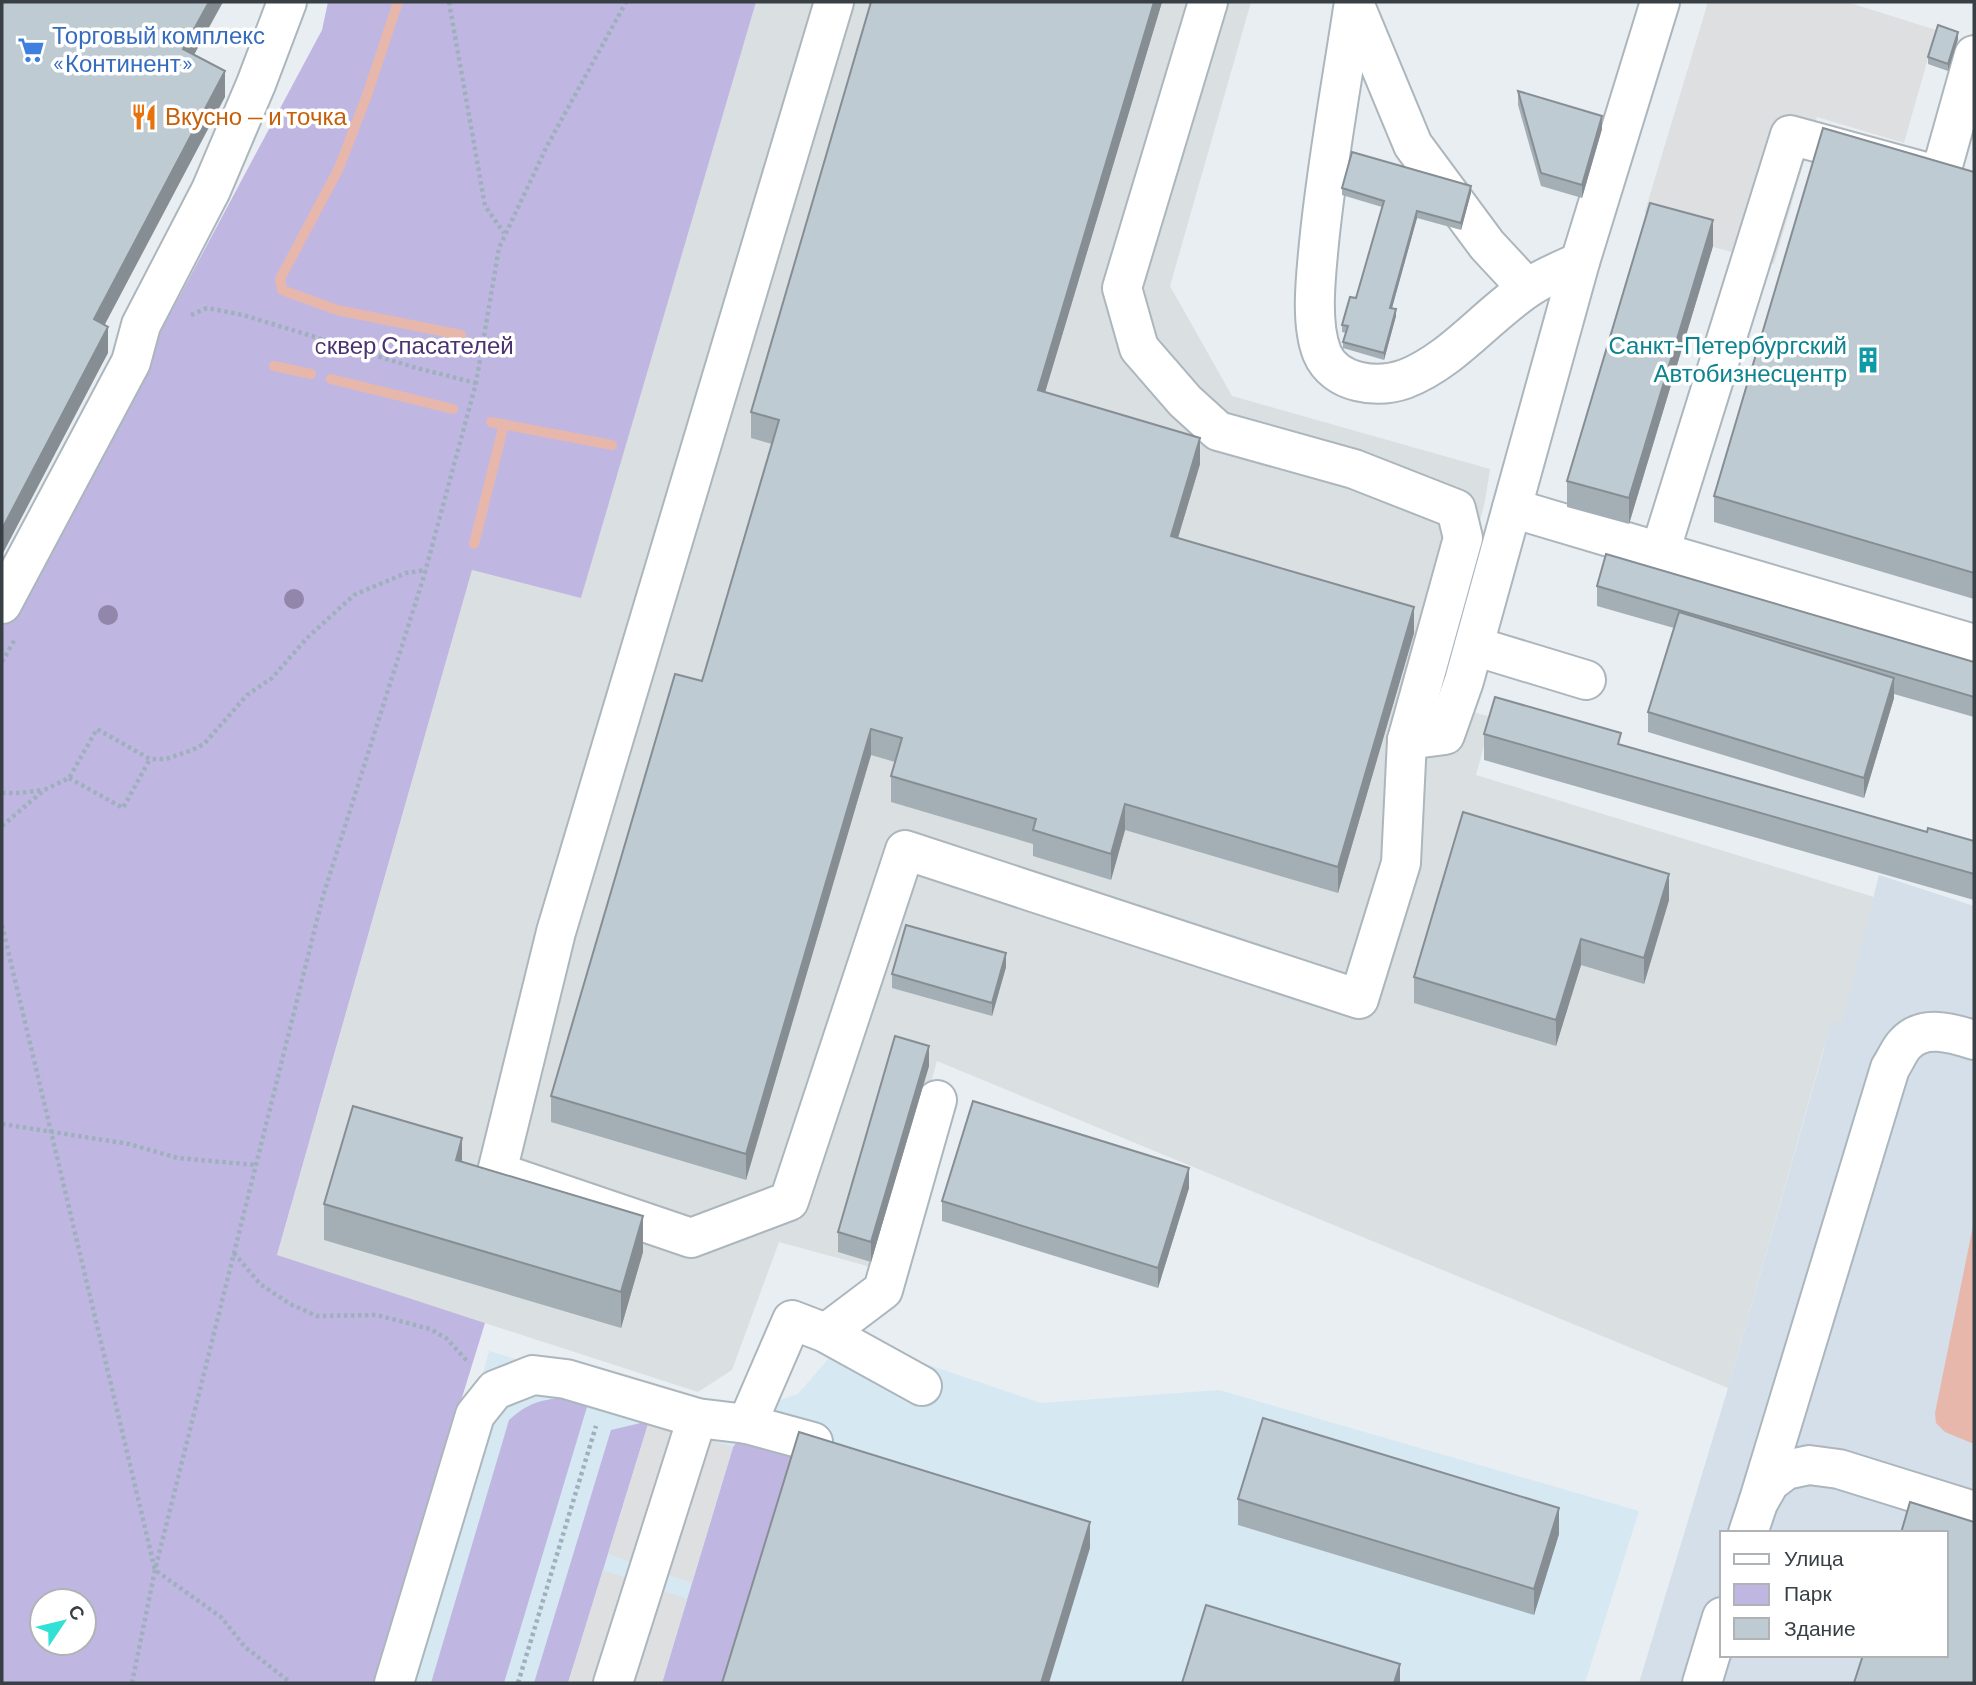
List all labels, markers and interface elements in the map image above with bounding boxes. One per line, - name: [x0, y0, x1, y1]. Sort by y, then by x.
- place label: Торговый комплекс «Континент»: [52, 20, 265, 77]
- supermarket icon: Торговый комплекс «Континент»: [16, 35, 46, 65]
- place label: Вкусно — и точка: [165, 101, 347, 130]
- restaurant icon: Вкусно — и точка: [129, 102, 159, 132]
- park label: cквер Спасателей: [314, 330, 514, 359]
- place label: Санкт-Петербургский Автобизнесцентр: [1609, 330, 1847, 387]
- building icon: Санкт-Петербургский Автобизнесцентр: [1853, 345, 1883, 375]
- legend: [1720, 1531, 1948, 1657]
- text: Улица: [1784, 1545, 1844, 1570]
- text: Парк: [1784, 1580, 1832, 1605]
- north arrow: [28, 1587, 98, 1657]
- text: С: [64, 1600, 91, 1624]
- text: Здание: [1784, 1615, 1856, 1640]

